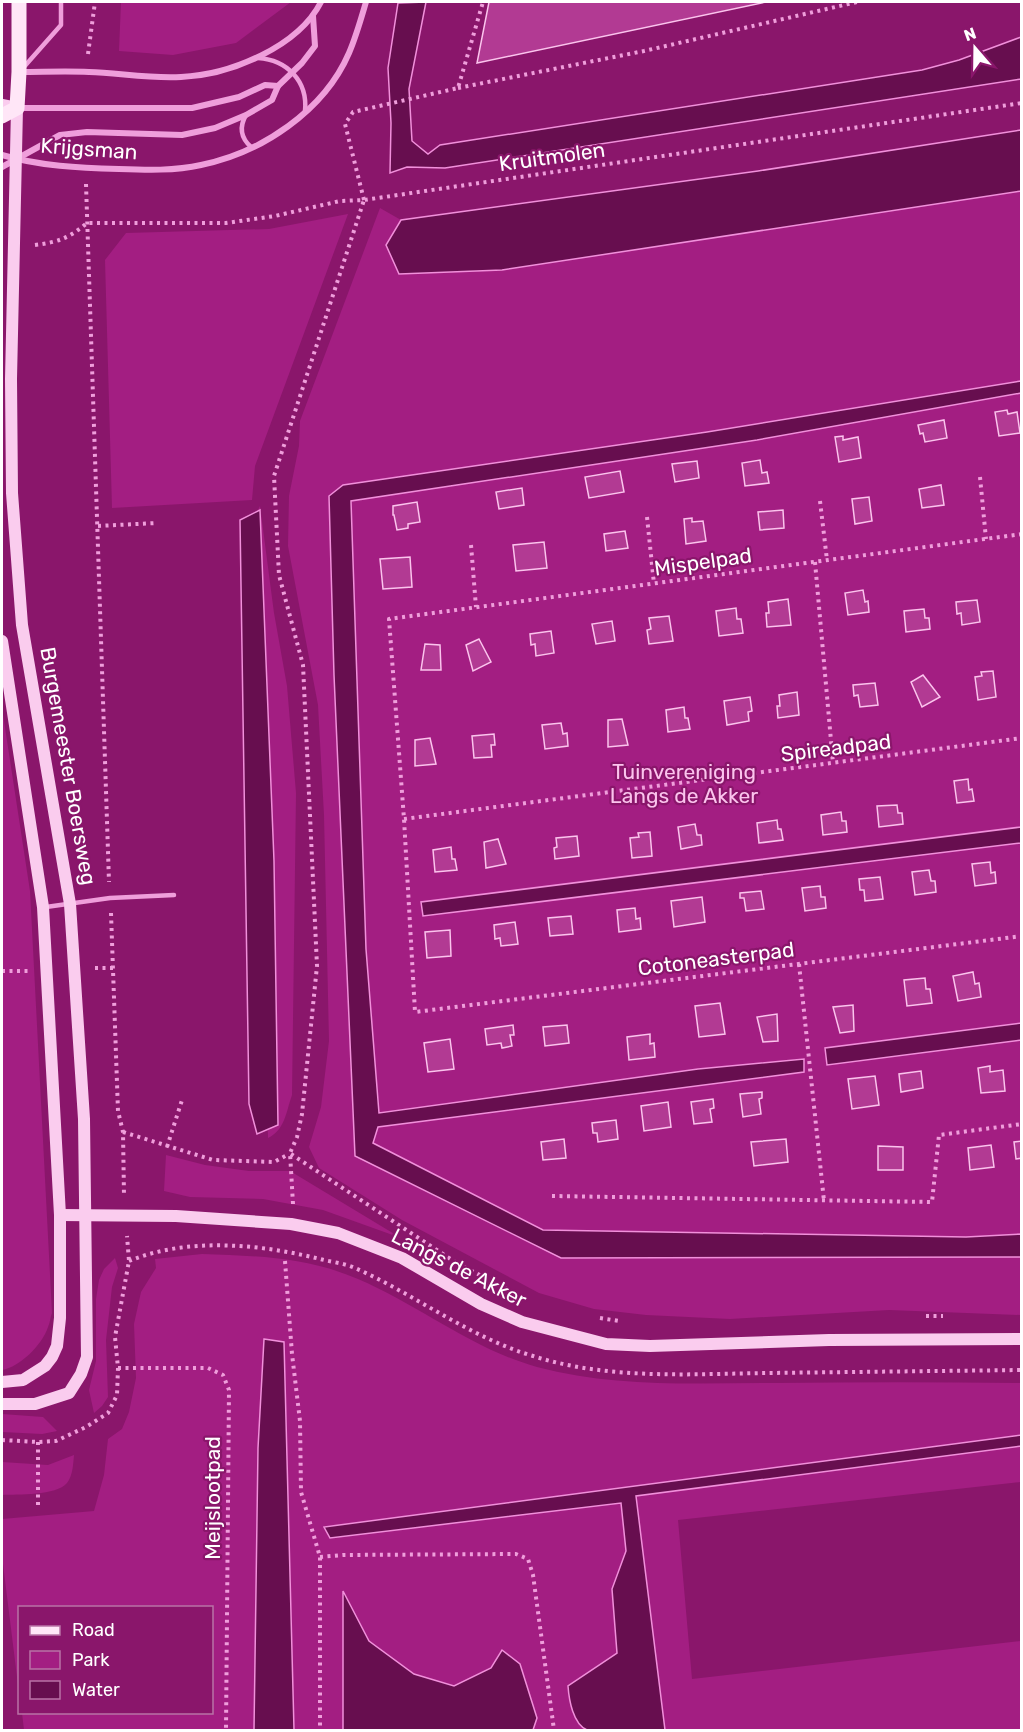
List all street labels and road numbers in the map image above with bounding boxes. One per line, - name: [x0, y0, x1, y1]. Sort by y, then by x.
- street label: Krijgsman: [40, 133, 138, 164]
- street label: Kruitmolen: [497, 137, 607, 176]
- street label: Mispelpad: [652, 542, 753, 581]
- street label: Burgemeester Boersweg: [35, 645, 102, 887]
- street label: Spireadpad: [779, 728, 892, 767]
- street label: Cotoneasterpad: [636, 936, 796, 981]
- street label: Langs de Akker: [387, 1223, 531, 1312]
- street label: Meijslootpad: [200, 1436, 225, 1560]

